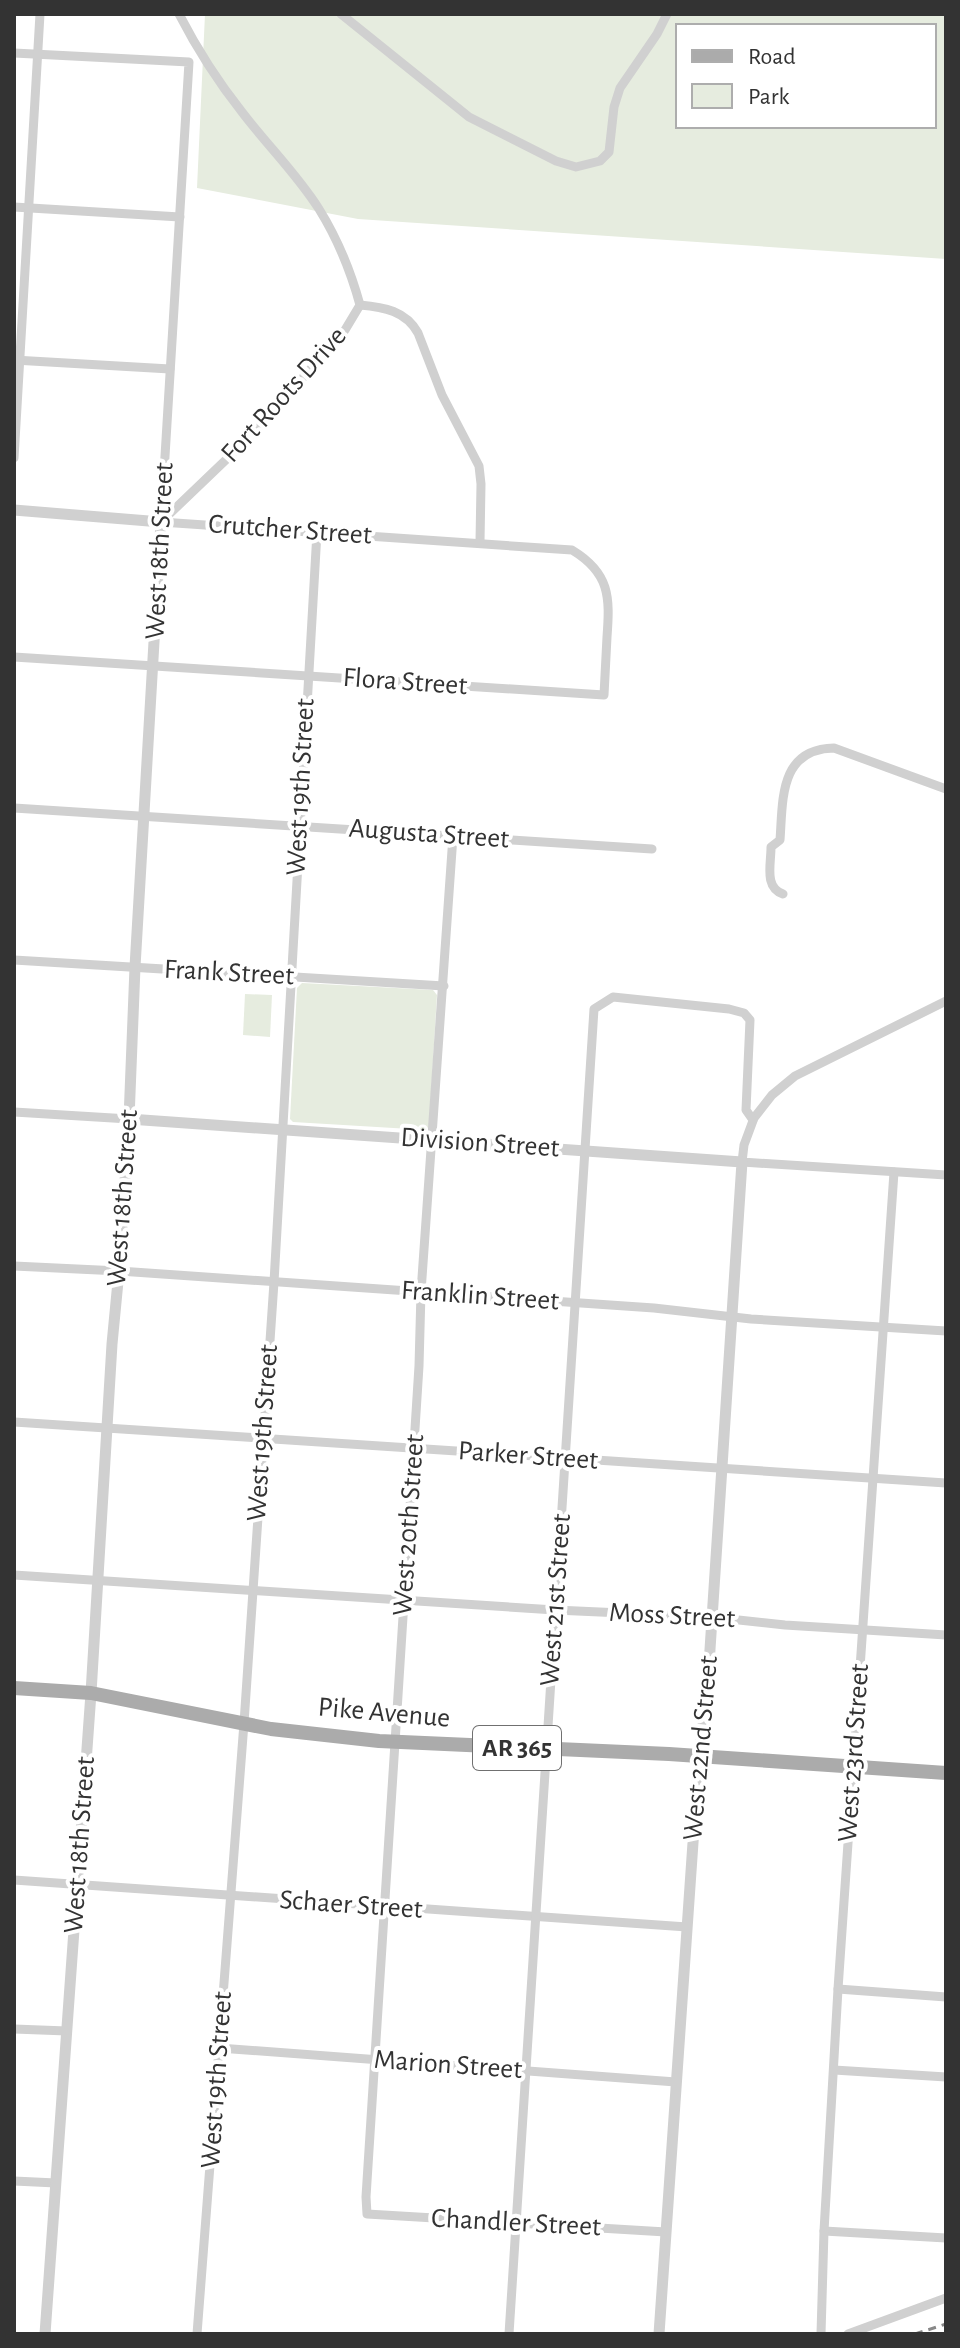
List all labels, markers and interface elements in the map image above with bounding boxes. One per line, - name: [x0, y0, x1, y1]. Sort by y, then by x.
- legend: [676, 24, 936, 128]
- text: Road: [748, 45, 796, 69]
- text: Park: [748, 85, 789, 109]
- street label: Fort Roots Drive: [216, 322, 352, 468]
- street label: West 18th Street: [141, 462, 179, 640]
- street label: Crutcher Street: [207, 510, 373, 550]
- street label: Flora Street: [342, 664, 468, 700]
- street label: West 19th Street: [282, 698, 320, 876]
- street label: Augusta Street: [348, 814, 510, 854]
- street label: Frank Street: [163, 956, 295, 990]
- street label: West 18th Street: [103, 1108, 143, 1288]
- street label: Division Street: [400, 1123, 560, 1163]
- street label: Franklin Street: [400, 1277, 560, 1315]
- street label: West 19th Street: [243, 1343, 283, 1522]
- street label: West 20th Street: [389, 1433, 429, 1617]
- street label: Parker Street: [457, 1437, 599, 1475]
- street label: West 21st Street: [536, 1513, 576, 1687]
- street label: Moss Street: [608, 1599, 736, 1633]
- street label: West 22nd Street: [679, 1654, 723, 1842]
- street label: West 23rd Street: [834, 1663, 874, 1843]
- street label: Pike Avenue: [317, 1693, 451, 1733]
- road number: AR 365: [473, 1726, 561, 1770]
- street label: West 18th Street: [60, 1755, 100, 1935]
- street label: Schaer Street: [279, 1886, 424, 1924]
- street label: West 19th Street: [197, 1990, 237, 2169]
- street label: Marion Street: [373, 2046, 523, 2084]
- street label: Chandler Street: [430, 2205, 602, 2241]

